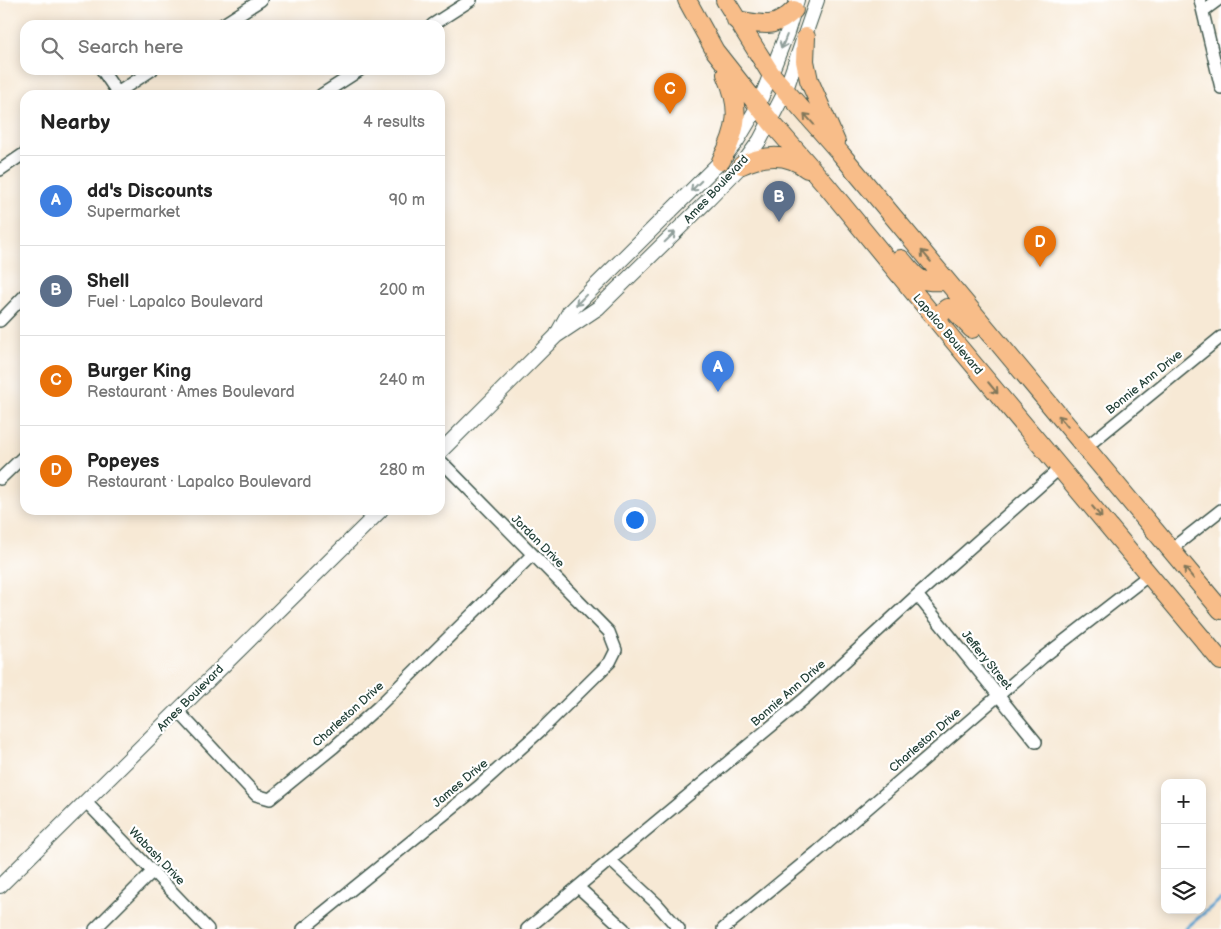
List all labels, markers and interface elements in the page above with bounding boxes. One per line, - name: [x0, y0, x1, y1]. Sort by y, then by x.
- search box: [20, 20, 445, 75]
- icon: search: [38, 34, 66, 62]
- one-way arrow: [778, 34, 788, 49]
- text: Search here: [78, 36, 183, 59]
- pin: C: [654, 73, 686, 114]
- text: Nearby: [40, 110, 110, 135]
- one-way arrow: [804, 112, 815, 125]
- text: 4 results: [363, 113, 425, 132]
- street label: Ames Boulevard: [681, 152, 752, 227]
- one-way arrow: [690, 179, 702, 192]
- text: dd's Discounts: [87, 180, 213, 203]
- pin: B: [763, 181, 795, 222]
- text: A: [51, 191, 61, 210]
- text: 90 m: [389, 191, 425, 210]
- text: Supermarket: [87, 203, 180, 222]
- pin: D: [1024, 226, 1056, 267]
- one-way arrow: [664, 231, 676, 243]
- one-way arrow: [921, 250, 932, 263]
- text: Shell: [87, 270, 129, 293]
- text: B: [50, 281, 62, 300]
- text: 200 m: [379, 281, 425, 300]
- street label: Lapalco Boulevard: [909, 291, 986, 378]
- text: Fuel · Lapalco Boulevard: [87, 293, 263, 312]
- one-way arrow: [574, 294, 587, 306]
- street label: Bonnie Ann Drive: [1103, 347, 1186, 418]
- pin: A: [702, 351, 734, 392]
- text: Burger King: [87, 360, 191, 383]
- text: C: [50, 371, 62, 390]
- text: 240 m: [379, 371, 425, 390]
- one-way arrow: [987, 381, 998, 394]
- text: Restaurant · Ames Boulevard: [87, 383, 295, 402]
- one-way arrow: [1057, 415, 1069, 428]
- text: Popeyes: [87, 450, 159, 473]
- text: D: [50, 461, 62, 480]
- text: 280 m: [379, 461, 425, 480]
- text: Restaurant · Lapalco Boulevard: [87, 473, 311, 492]
- one-way arrow: [1091, 506, 1103, 519]
- your location: [622, 507, 648, 533]
- street label: Jordan Drive: [508, 512, 567, 571]
- one-way arrow: [1184, 567, 1195, 580]
- street label: Jeffery Street: [958, 628, 1015, 693]
- street label: Bonnie Ann Drive: [748, 657, 829, 730]
- street label: Ames Boulevard: [154, 662, 227, 735]
- street label: Charleston Drive: [310, 679, 387, 750]
- street label: Charleston Drive: [886, 705, 964, 776]
- street label: James Drive: [430, 756, 491, 811]
- map controls: [1161, 779, 1206, 914]
- button: +: [1161, 779, 1206, 824]
- street label: Wabash Drive: [125, 824, 188, 888]
- button: −: [1161, 824, 1206, 869]
- button: layers: [1161, 869, 1206, 914]

